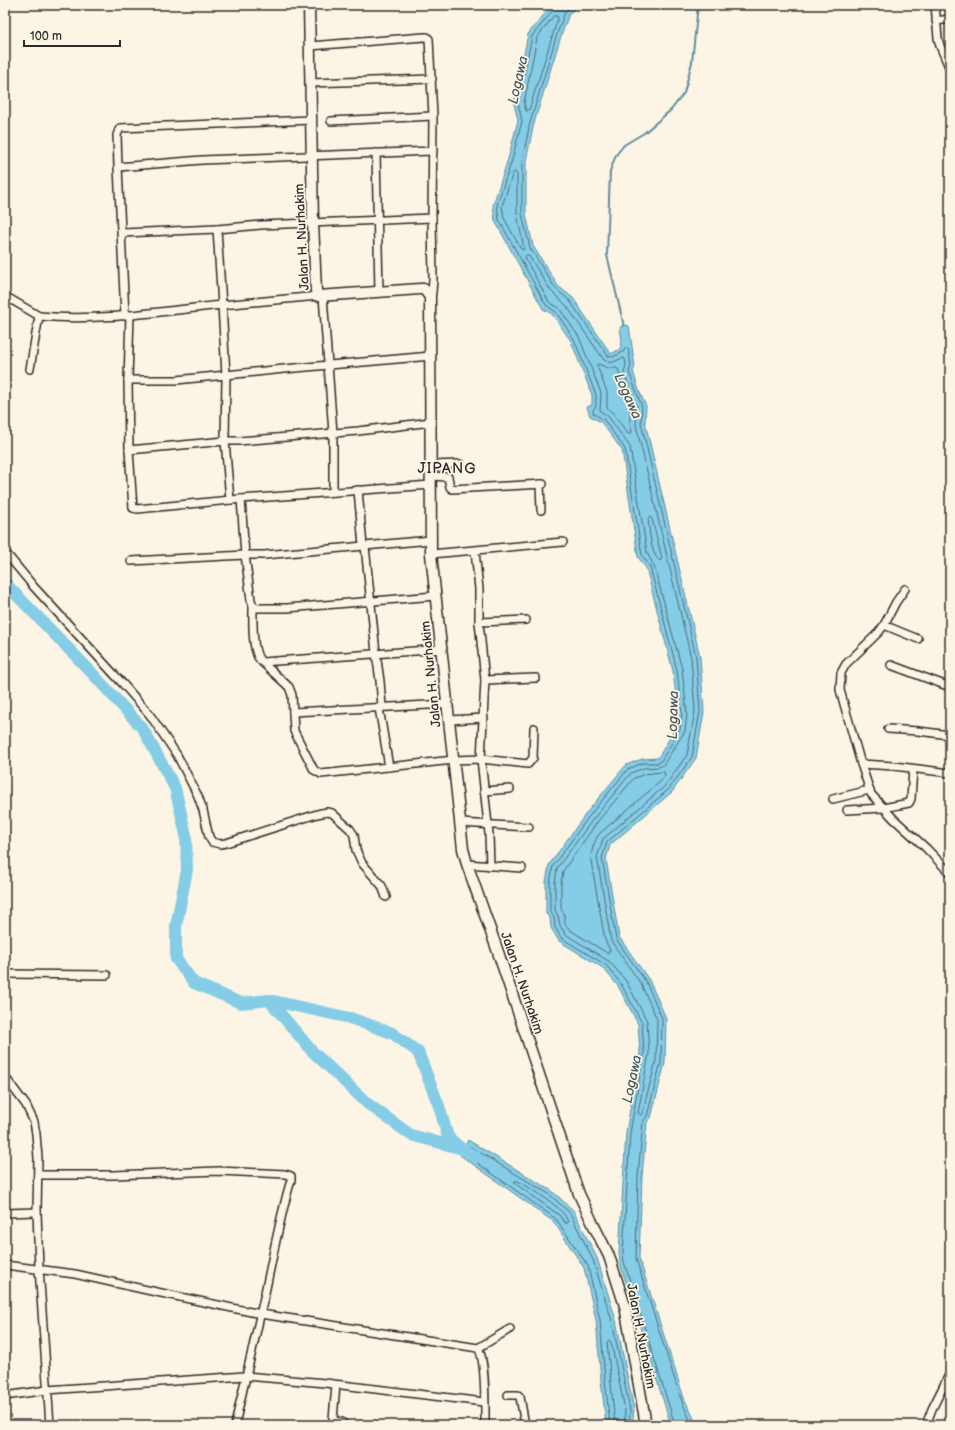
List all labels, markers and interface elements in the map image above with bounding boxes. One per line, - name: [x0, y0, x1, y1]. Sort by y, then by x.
- scale bar: [24, 22, 120, 48]
- text: 100 m: [30, 29, 62, 44]
- water label: Logawa: [504, 54, 532, 106]
- street label: Jalan H. Nurhakim: [291, 183, 313, 291]
- water label: Logawa: [610, 370, 646, 422]
- district label: JIPANG: [418, 459, 476, 478]
- street label: Jalan H. Nurhakim: [417, 620, 445, 728]
- water label: Logawa: [664, 690, 682, 740]
- street label: Jalan H. Nurhakim: [497, 930, 547, 1036]
- water label: Logawa: [619, 1053, 645, 1105]
- street label: Jalan H. Nurhakim: [623, 1282, 659, 1390]

